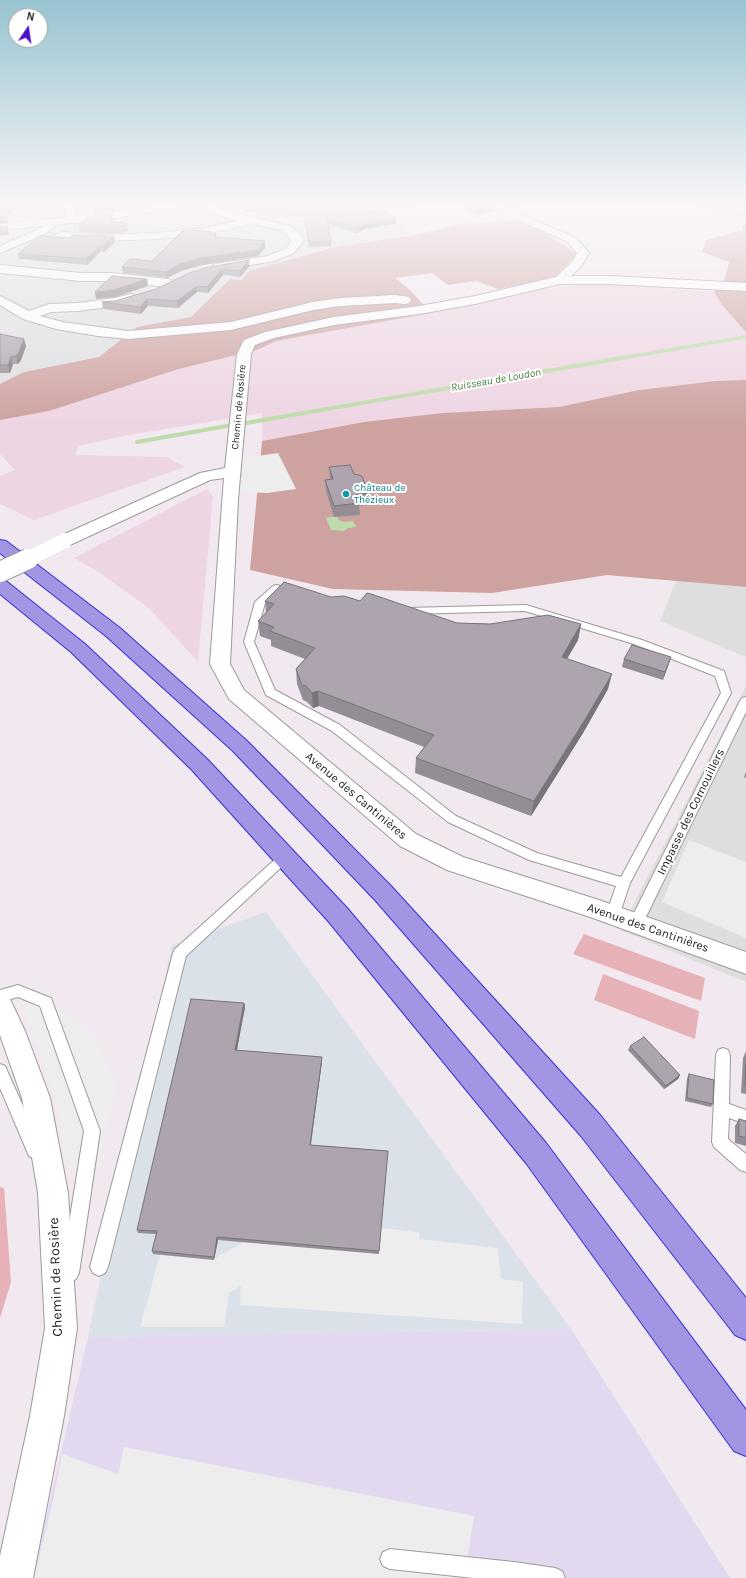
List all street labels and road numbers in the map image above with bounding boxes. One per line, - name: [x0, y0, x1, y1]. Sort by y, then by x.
- street label: Chemin de Rosière: [229, 364, 249, 450]
- street label: Impasse des Cornouillers: [654, 747, 728, 877]
- street label: Avenue des Cantinières: [302, 749, 410, 843]
- street label: Avenue des Cantinières: [585, 900, 711, 956]
- street label: Chemin de Rosière: [46, 1217, 66, 1337]

